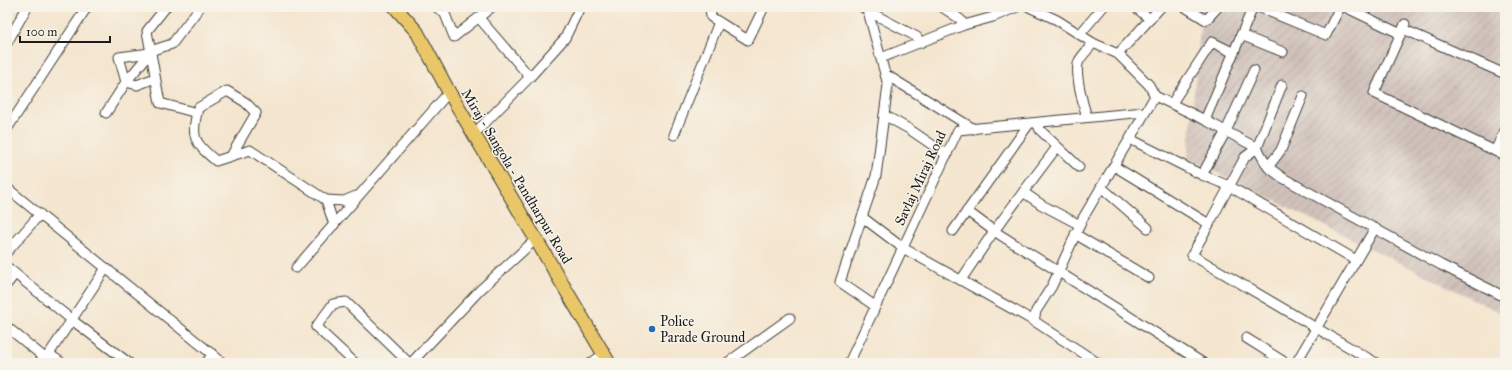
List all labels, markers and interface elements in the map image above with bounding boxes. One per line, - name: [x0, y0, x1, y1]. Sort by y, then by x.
- scale bar: [20, 18, 110, 44]
- text: 100 m: [26, 25, 57, 39]
- street label: Miraj - Sangola - Pandharpur Road: [458, 86, 576, 267]
- street label: Savlaj Miraj Road: [891, 128, 950, 228]
- place label: Police Parade Ground: [660, 313, 745, 346]
- marker: Police Parade Ground: [647, 324, 657, 334]

